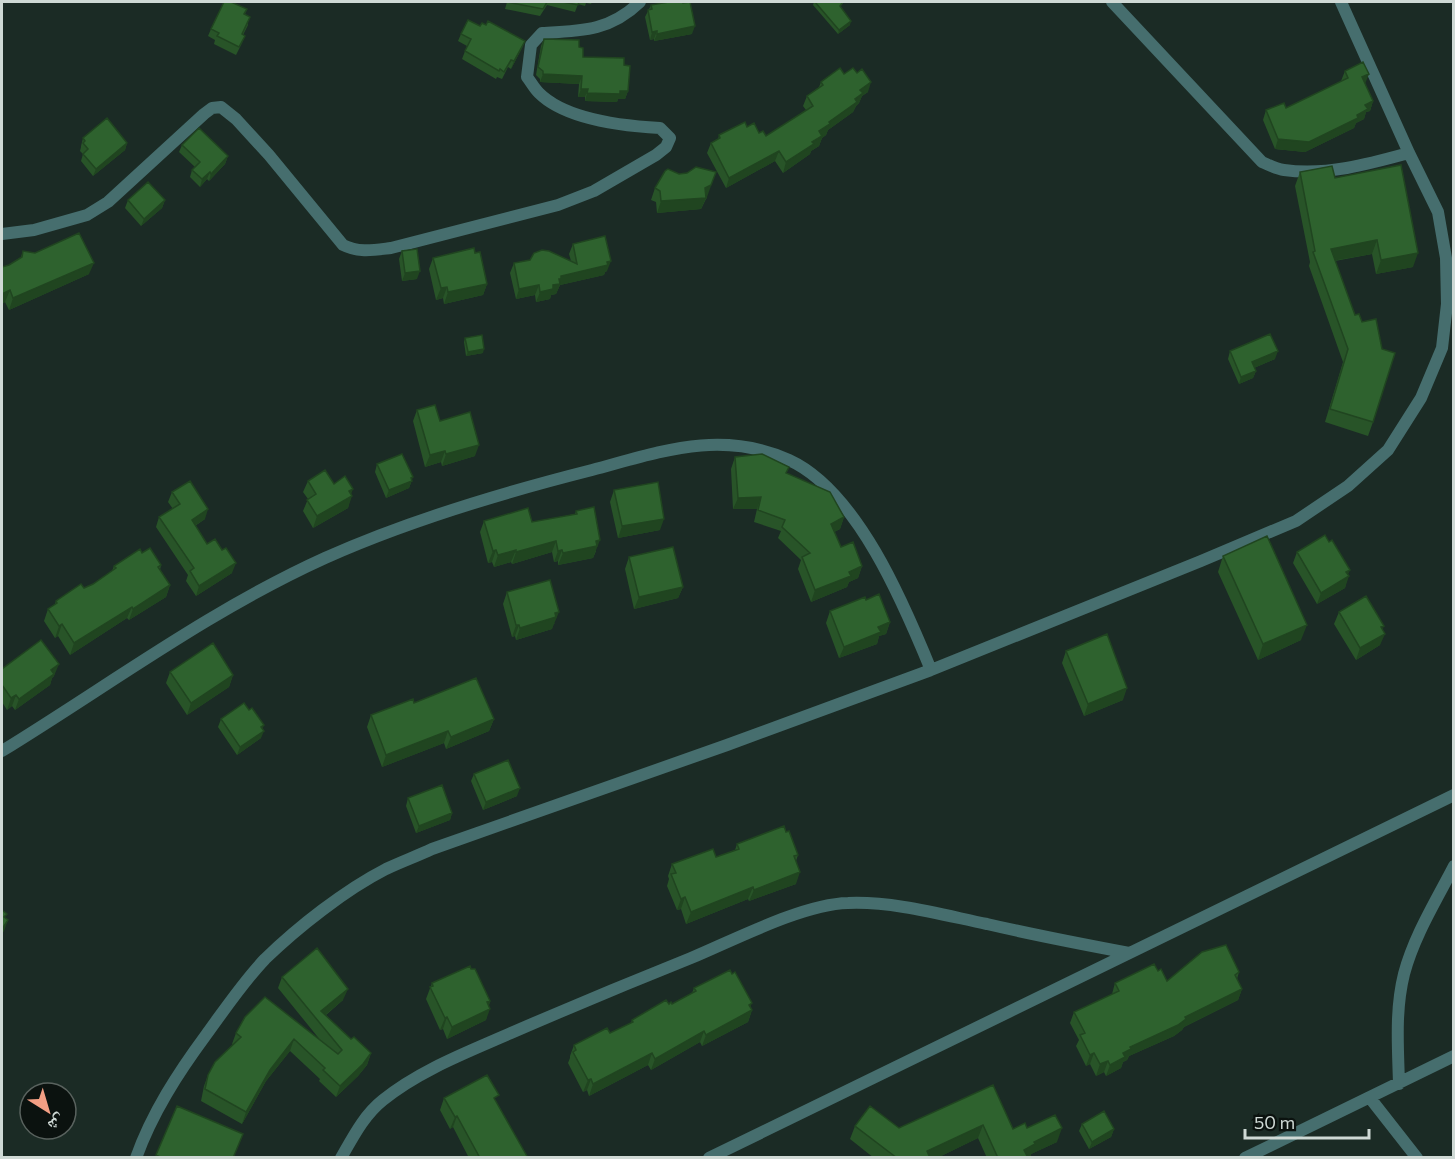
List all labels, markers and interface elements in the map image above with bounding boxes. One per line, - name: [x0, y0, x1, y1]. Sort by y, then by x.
- north arrow: [18, 1081, 78, 1141]
- scale bar: [1245, 1102, 1370, 1140]
- text: ش: [44, 1110, 70, 1136]
- text: 50 m: [1254, 1111, 1295, 1133]

